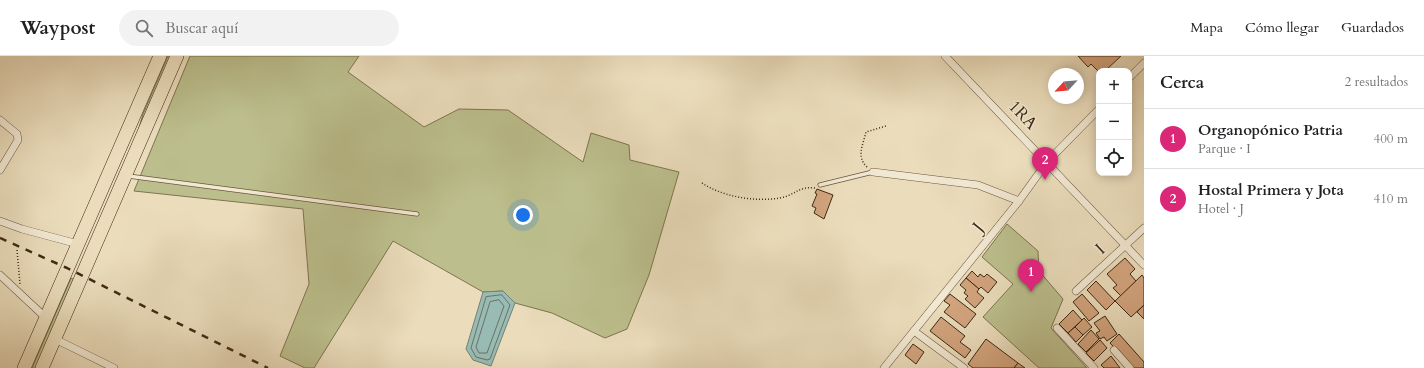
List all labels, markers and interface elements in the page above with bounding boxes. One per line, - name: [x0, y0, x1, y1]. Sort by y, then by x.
- search box: [119, 10, 399, 46]
- text: Waypost: [20, 15, 95, 41]
- icon: search: [133, 17, 155, 39]
- text: Buscar aquí: [165, 18, 239, 38]
- text: Mapa: [1190, 18, 1223, 37]
- text: Cómo llegar: [1245, 18, 1319, 37]
- text: Guardados: [1341, 18, 1404, 37]
- north arrow: [1048, 68, 1084, 104]
- map controls: [1096, 68, 1132, 176]
- button: +: [1096, 68, 1132, 104]
- text: Cerca: [1160, 71, 1204, 94]
- text: 2 resultados: [1344, 73, 1408, 91]
- street label: 1RA: [1003, 95, 1043, 135]
- button: −: [1096, 104, 1132, 140]
- text: Organopónico Patria: [1198, 120, 1343, 140]
- text: 1: [1170, 130, 1176, 148]
- text: 400 m: [1374, 130, 1408, 148]
- button: locate: [1096, 140, 1132, 176]
- text: Parque · I: [1198, 140, 1251, 158]
- pin: 2: [1032, 147, 1058, 180]
- text: Hostal Primera y Jota: [1198, 180, 1344, 200]
- text: 2: [1170, 190, 1176, 208]
- text: 410 m: [1374, 190, 1408, 208]
- text: Hotel · J: [1198, 200, 1244, 218]
- your location: [513, 205, 533, 225]
- street label: J: [965, 218, 989, 239]
- street label: I: [1090, 238, 1110, 259]
- pin: 1: [1018, 259, 1044, 292]

